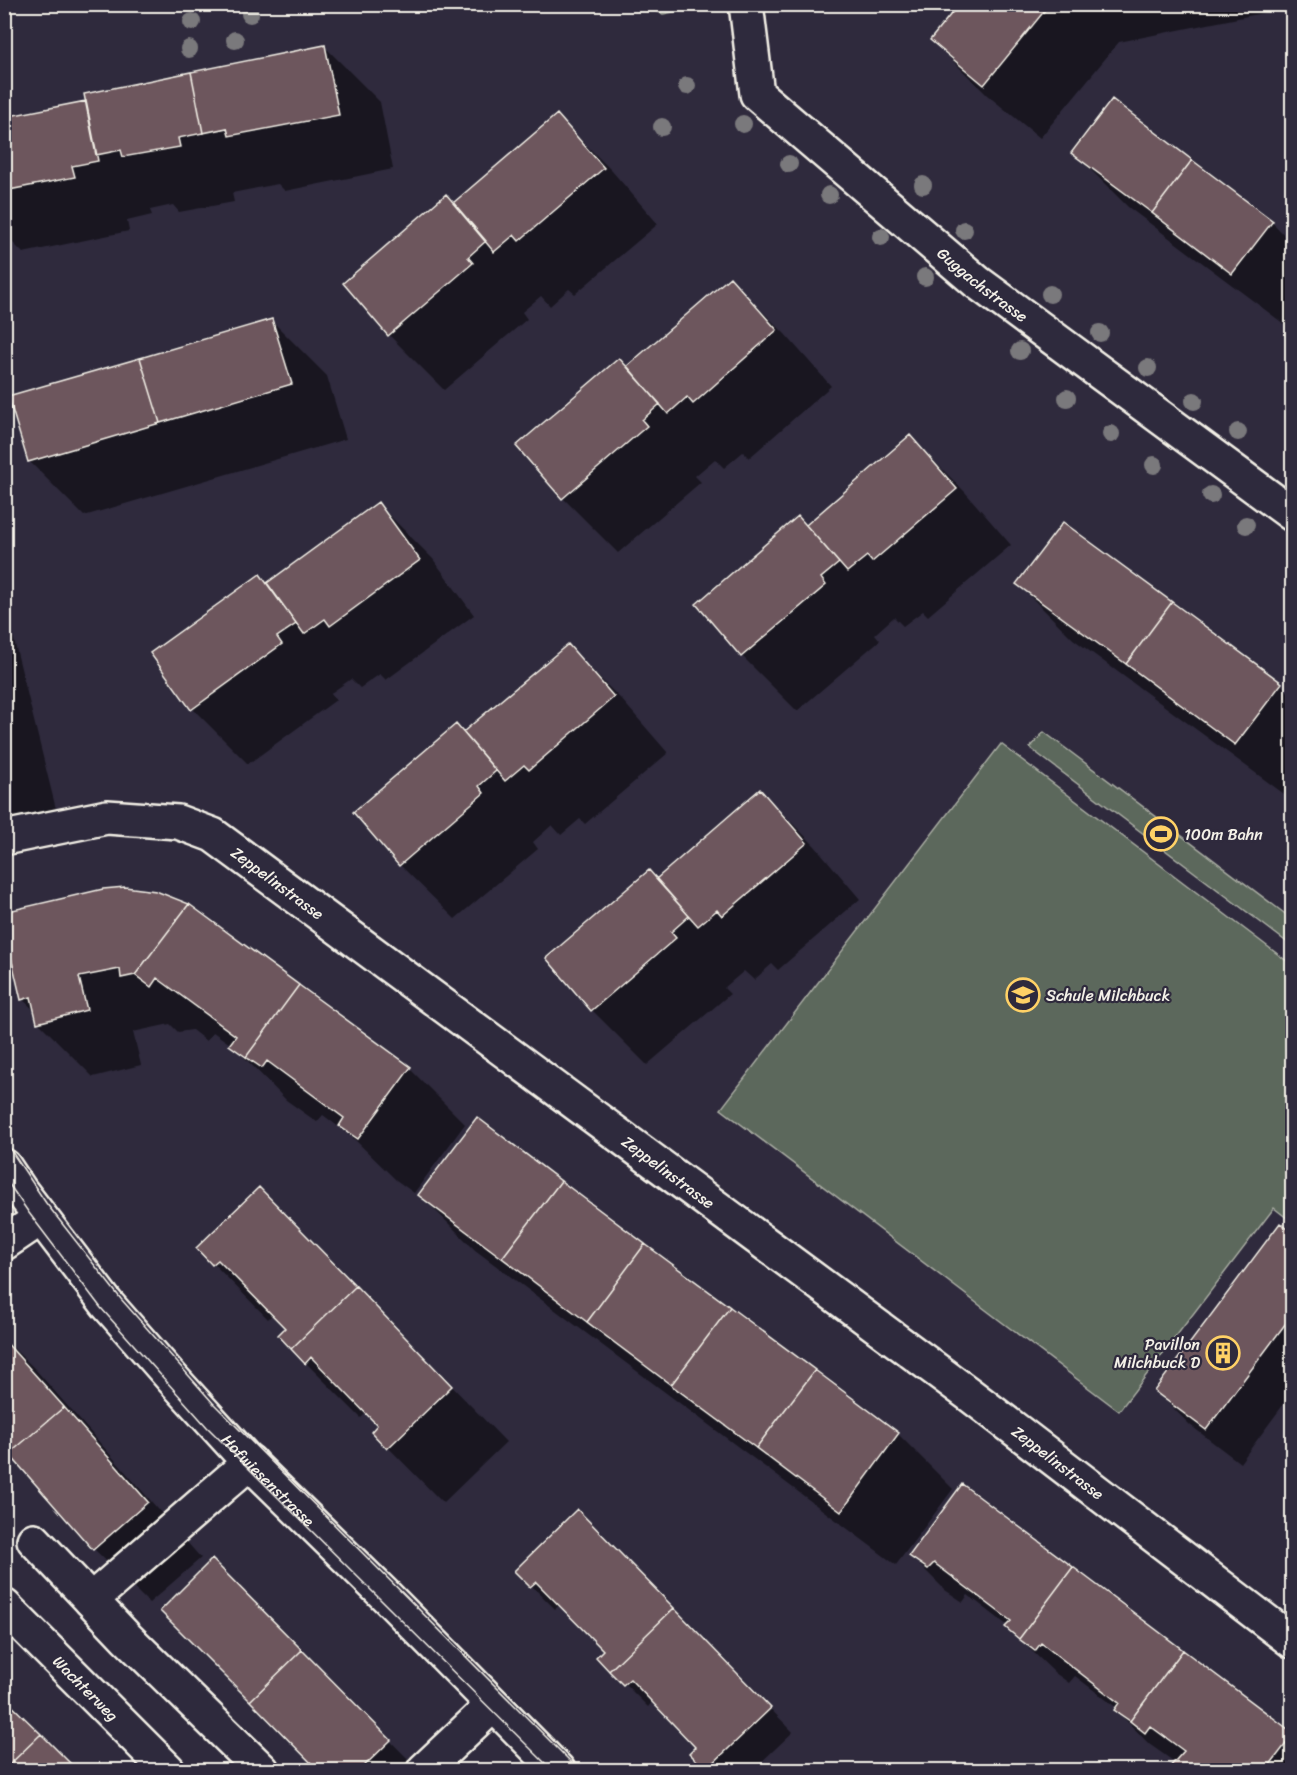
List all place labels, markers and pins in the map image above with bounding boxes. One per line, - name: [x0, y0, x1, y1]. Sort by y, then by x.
- sports icon: 100m Bahn: [1143, 816, 1179, 852]
- place label: 100m Bahn: [1184, 820, 1263, 849]
- school or university icon: Schule Milchbuck: [1005, 977, 1041, 1013]
- place label: Schule Milchbuck: [1046, 981, 1170, 1010]
- place label: Pavillon Milchbuck D: [1114, 1330, 1200, 1377]
- building icon: Pavillon Milchbuck D: [1205, 1335, 1241, 1371]

